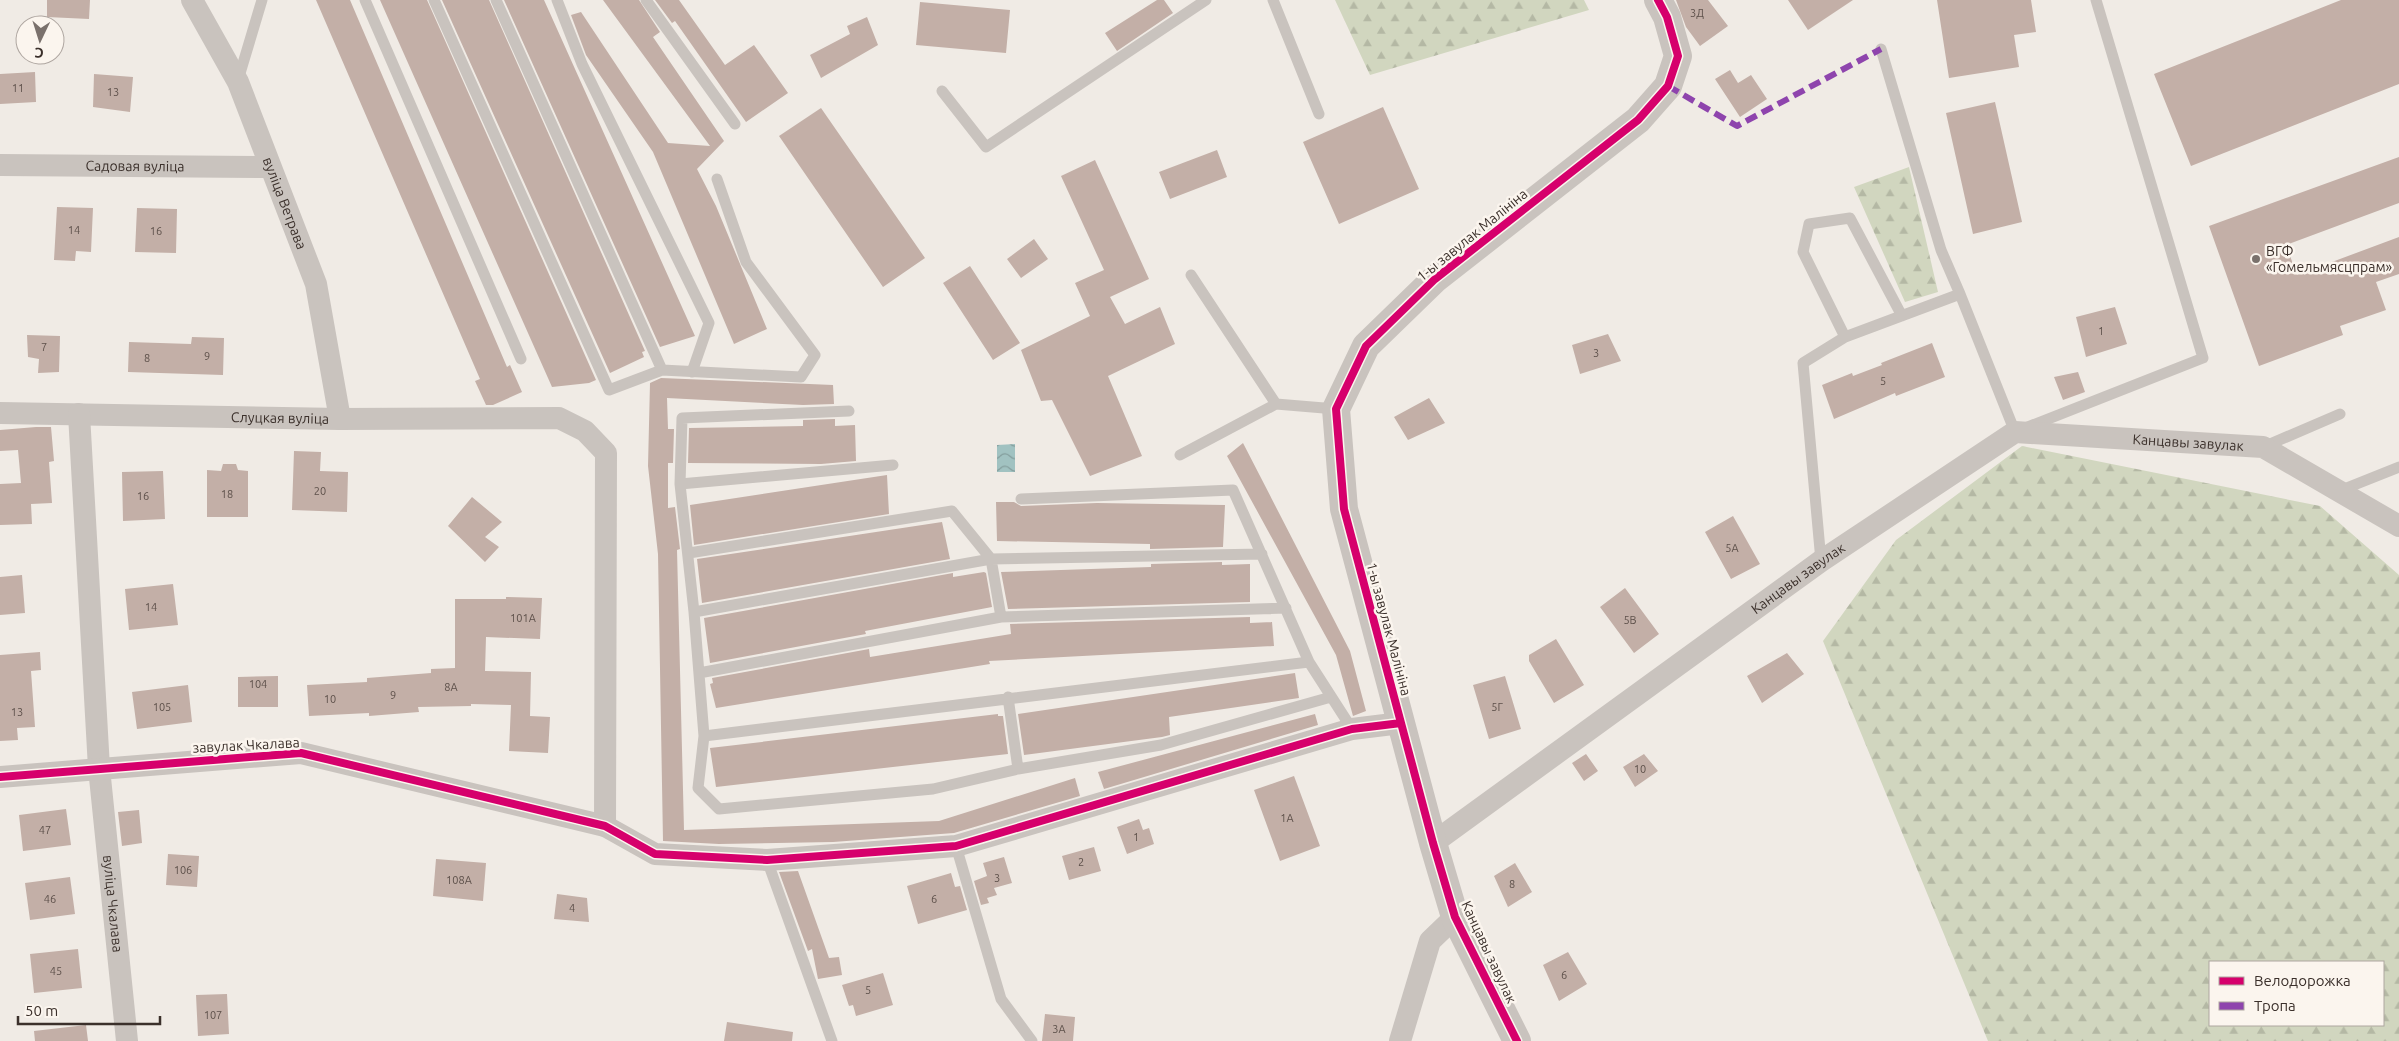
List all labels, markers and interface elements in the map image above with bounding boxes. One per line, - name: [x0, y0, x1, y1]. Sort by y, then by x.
- house number: 3Д: [1690, 7, 1704, 19]
- north arrow: [15, 15, 65, 65]
- text: С: [34, 45, 44, 61]
- house number: 11: [12, 82, 24, 94]
- house number: 13: [107, 86, 119, 98]
- street label: вуліца Ветрава: [260, 155, 310, 252]
- street label: Садовая вуліца: [85, 158, 185, 174]
- street label: 1-ы завулак Малініна: [1414, 186, 1530, 284]
- house number: 14: [68, 224, 80, 236]
- house number: 16: [150, 225, 162, 237]
- place label: ВГФ «Гомельмясцпрам»: [2266, 243, 2393, 275]
- marker: ВГФ «Гомельмясцпрам»: [2250, 253, 2262, 265]
- house number: 1: [2098, 325, 2104, 337]
- house number: 7: [41, 341, 47, 353]
- house number: 3: [1593, 347, 1599, 359]
- house number: 9: [204, 350, 210, 362]
- house number: 8: [144, 352, 150, 364]
- house number: 5: [1880, 375, 1886, 387]
- street label: Слуцкая вуліца: [231, 409, 329, 427]
- street label: Канцавы завулак: [2132, 431, 2244, 454]
- house number: 20: [314, 485, 326, 497]
- house number: 18: [221, 488, 233, 500]
- house number: 16: [137, 490, 149, 502]
- street label: Канцавы завулак: [1748, 539, 1848, 617]
- house number: 5А: [1725, 542, 1740, 554]
- street label: 1-ы завулак Малініна: [1363, 561, 1415, 697]
- house number: 14: [145, 601, 157, 613]
- house number: 101А: [510, 612, 537, 624]
- house number: 5В: [1623, 614, 1637, 626]
- house number: 104: [249, 678, 267, 690]
- house number: 8А: [444, 681, 459, 693]
- house number: 9: [390, 689, 396, 701]
- house number: 10: [324, 693, 336, 705]
- house number: 105: [153, 701, 171, 713]
- house number: 5Г: [1491, 701, 1503, 713]
- house number: 13: [11, 706, 23, 718]
- street label: завулак Чкалава: [192, 734, 300, 756]
- house number: 10: [1634, 763, 1646, 775]
- house number: 1А: [1280, 812, 1295, 824]
- house number: 47: [39, 824, 51, 836]
- house number: 1: [1133, 831, 1139, 843]
- street label: вуліца Чкалава: [100, 854, 126, 953]
- house number: 2: [1078, 856, 1084, 868]
- house number: 106: [174, 864, 192, 876]
- house number: 3: [994, 872, 1000, 884]
- house number: 108А: [446, 874, 473, 886]
- house number: 8: [1509, 878, 1515, 890]
- house number: 46: [44, 893, 56, 905]
- house number: 6: [931, 893, 937, 905]
- street label: Канцавы завулак: [1458, 898, 1520, 1006]
- house number: 4: [569, 902, 575, 914]
- legend: [2209, 961, 2384, 1026]
- house number: 45: [50, 965, 62, 977]
- house number: 6: [1561, 969, 1567, 981]
- text: Велодорожка: [2254, 972, 2351, 989]
- house number: 5: [865, 984, 871, 996]
- scale bar: [18, 994, 160, 1026]
- text: Тропа: [2254, 997, 2296, 1014]
- text: 50 m: [25, 1002, 58, 1019]
- house number: 107: [204, 1009, 222, 1021]
- house number: 3А: [1052, 1023, 1067, 1035]

